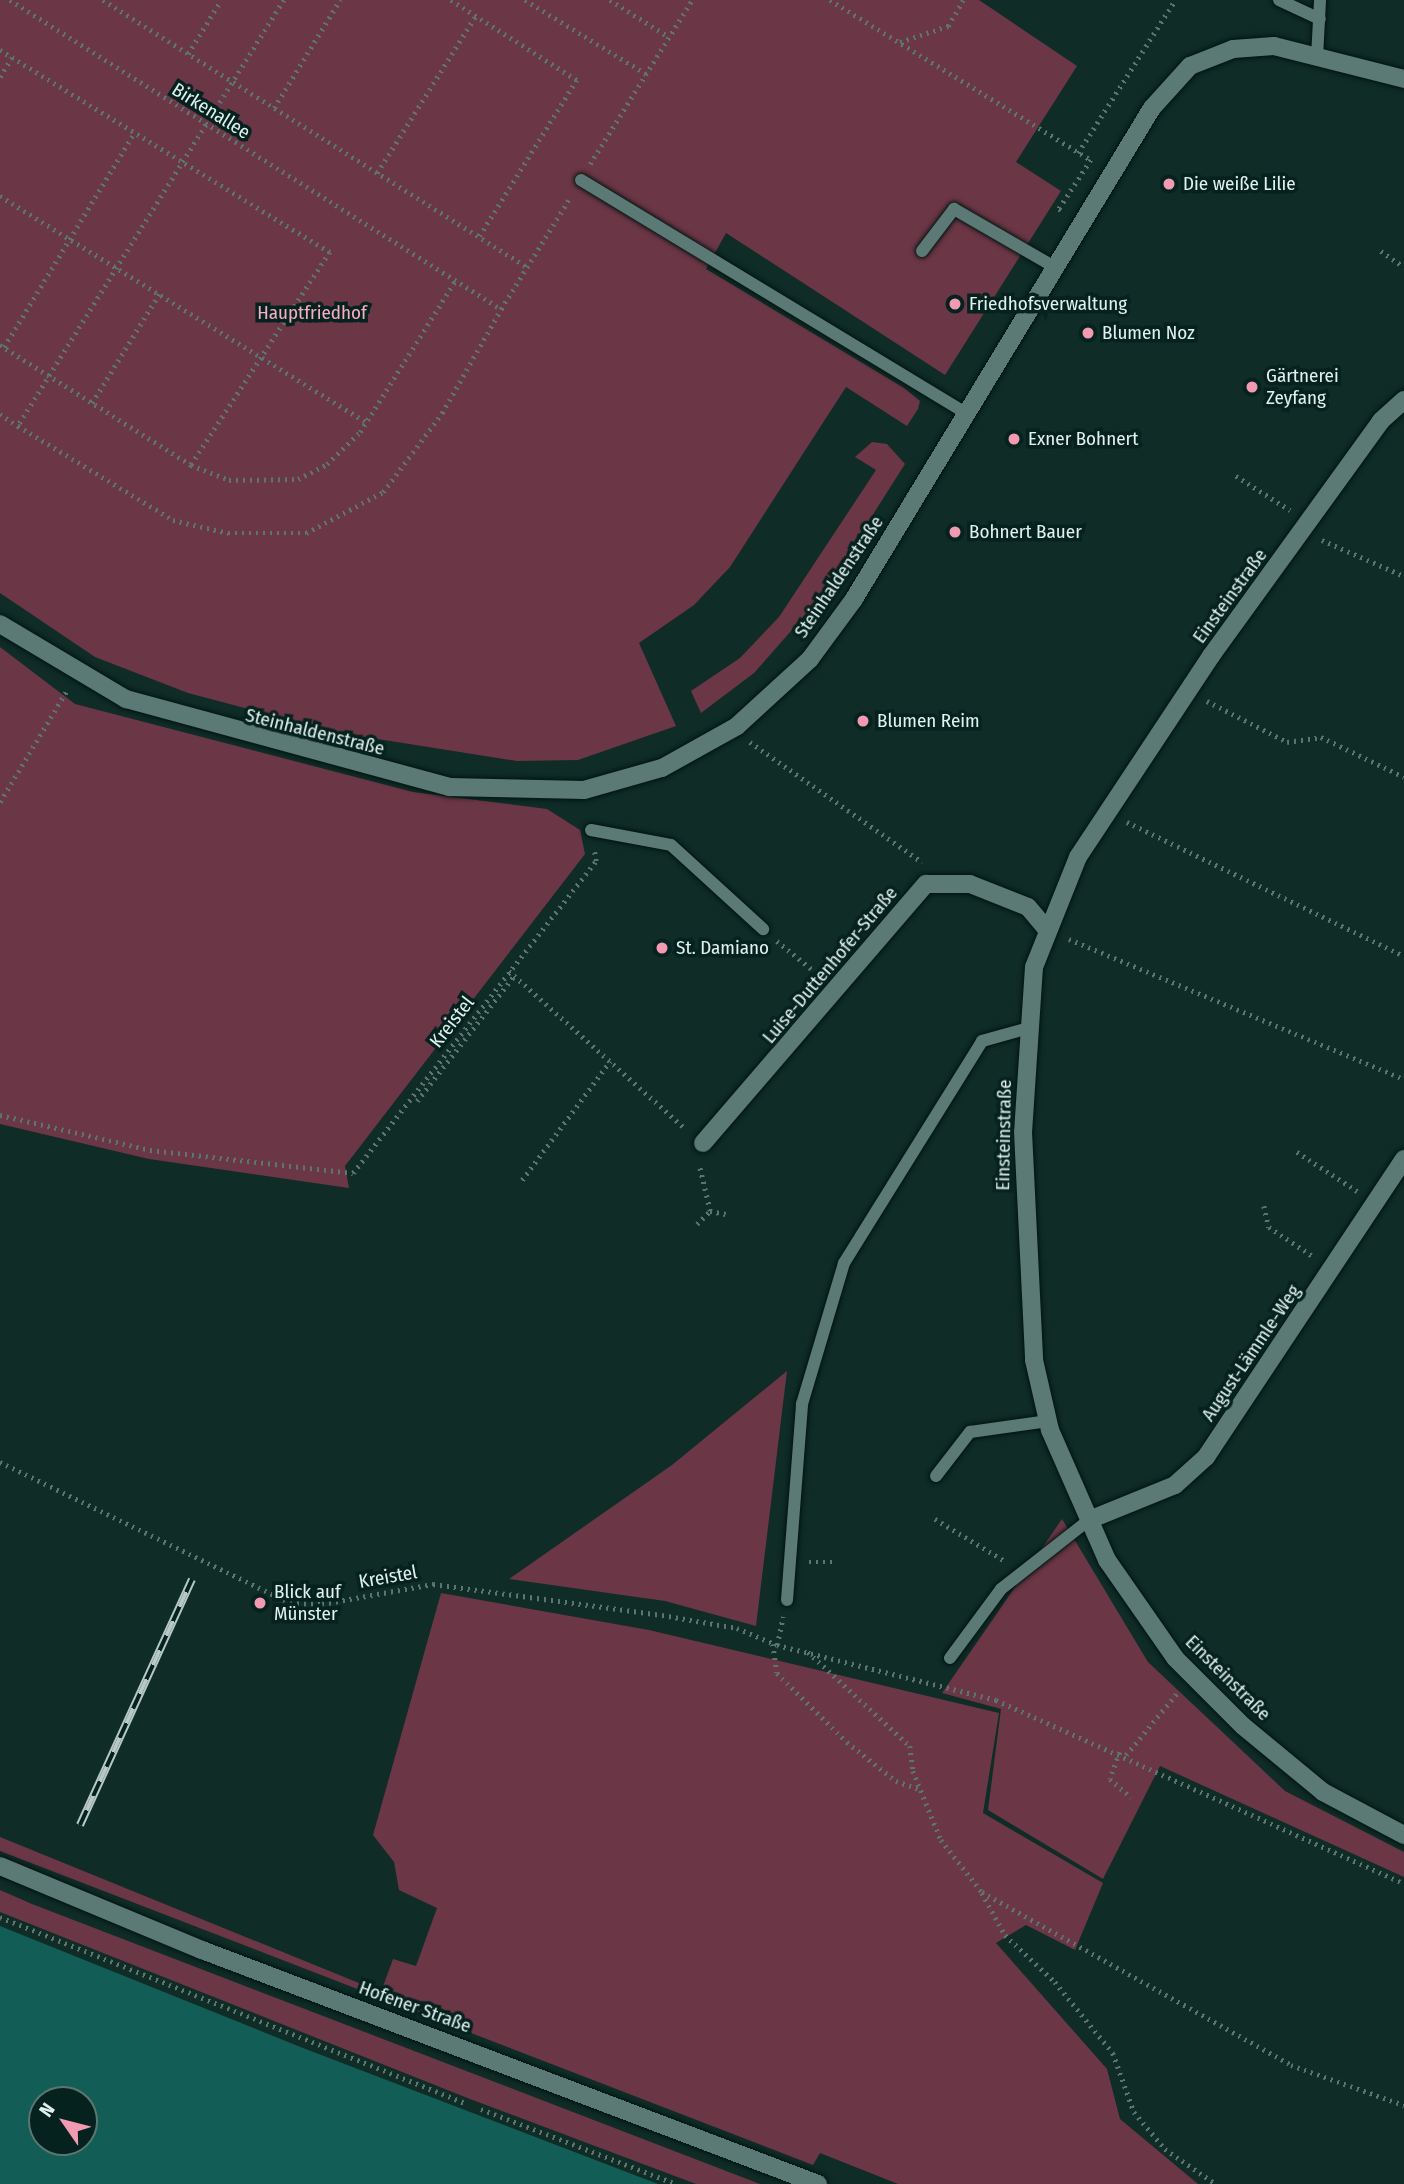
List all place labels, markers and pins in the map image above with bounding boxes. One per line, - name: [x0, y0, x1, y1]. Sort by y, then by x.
- place label: Die weiße Lilie: [1183, 173, 1296, 195]
- marker: Die weiße Lilie: [1161, 176, 1177, 192]
- place label: Friedhofsverwaltung: [969, 293, 1127, 315]
- marker: Friedhofsverwaltung: [947, 296, 963, 312]
- place label: Blumen Noz: [1102, 322, 1195, 344]
- marker: Blumen Noz: [1080, 325, 1096, 341]
- place label: Gärtnerei Zeyfang: [1266, 365, 1339, 409]
- marker: Gärtnerei Zeyfang: [1244, 379, 1260, 395]
- place label: Exner Bohnert: [1028, 428, 1138, 450]
- marker: Exner Bohnert: [1006, 431, 1022, 447]
- place label: Bohnert Bauer: [969, 521, 1082, 543]
- marker: Bohnert Bauer: [947, 524, 963, 540]
- place label: Blumen Reim: [877, 710, 980, 732]
- marker: Blumen Reim: [855, 713, 871, 729]
- place label: St. Damiano: [676, 937, 769, 959]
- marker: St. Damiano: [654, 940, 670, 956]
- place label: Blick auf Münster: [274, 1581, 341, 1625]
- marker: Blick auf Münster: [252, 1595, 268, 1611]

